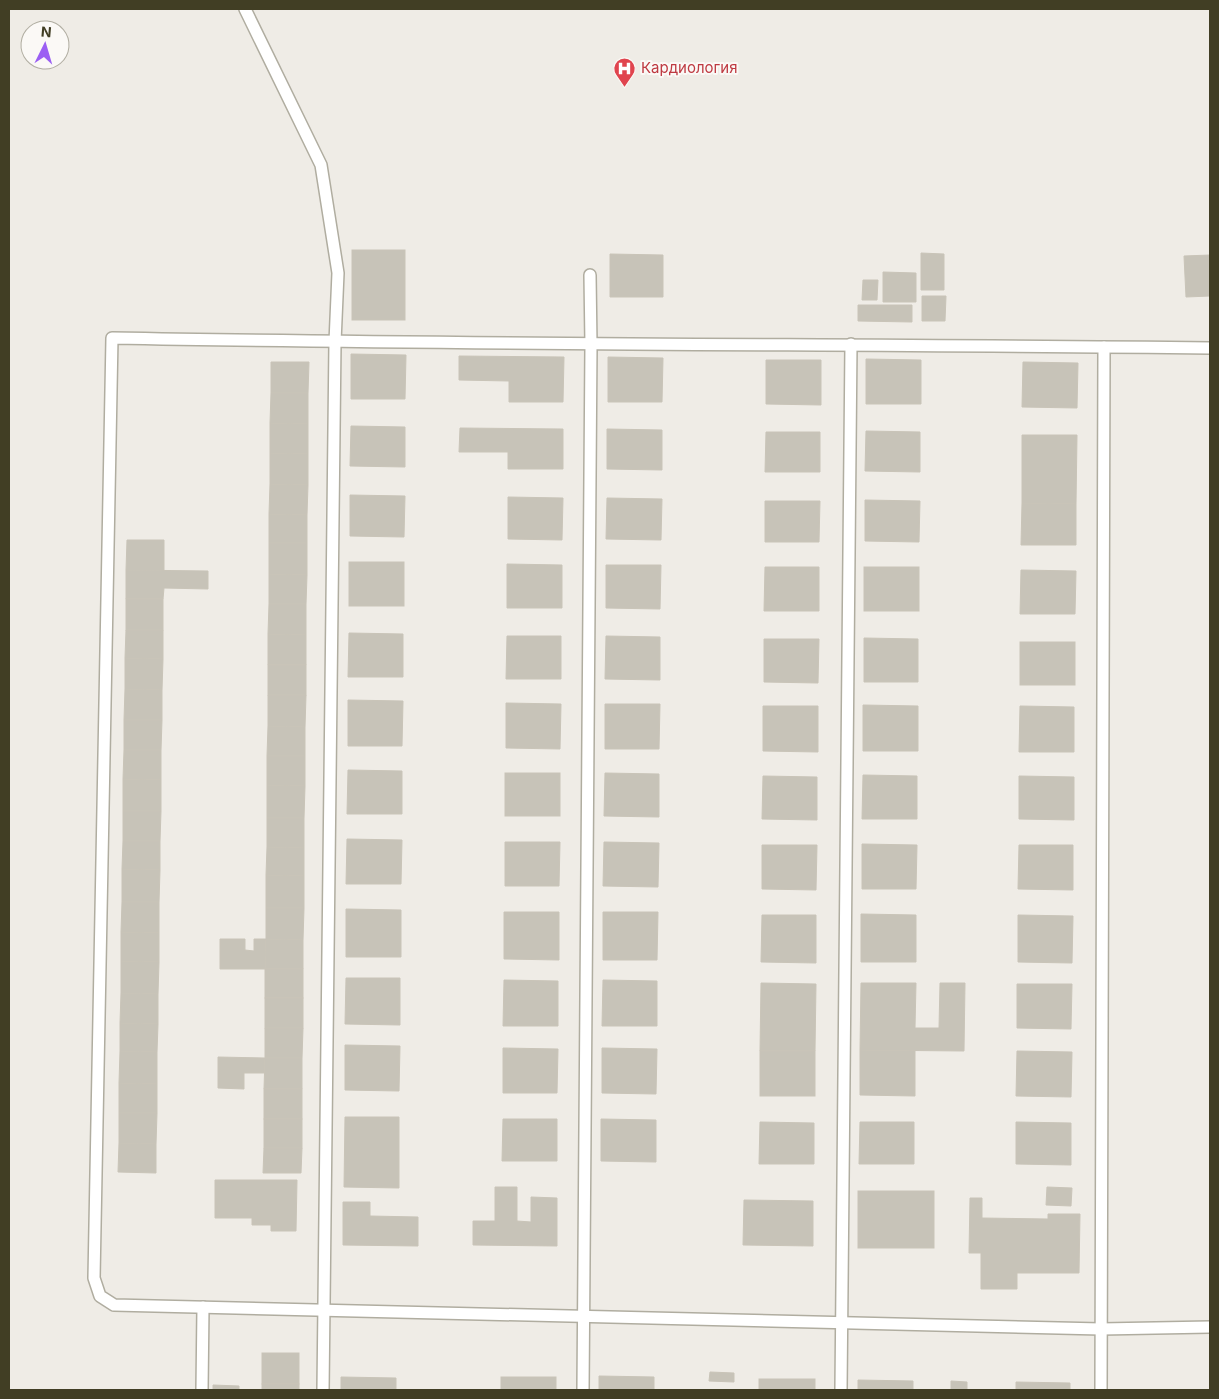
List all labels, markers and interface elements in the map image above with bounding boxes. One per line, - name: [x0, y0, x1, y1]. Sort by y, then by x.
- north arrow: [20, 20, 70, 70]
- text: N: [40, 23, 52, 40]
- hospital icon: Кардиология: [613, 56, 637, 87]
- place label: Кардиология: [641, 58, 738, 77]

